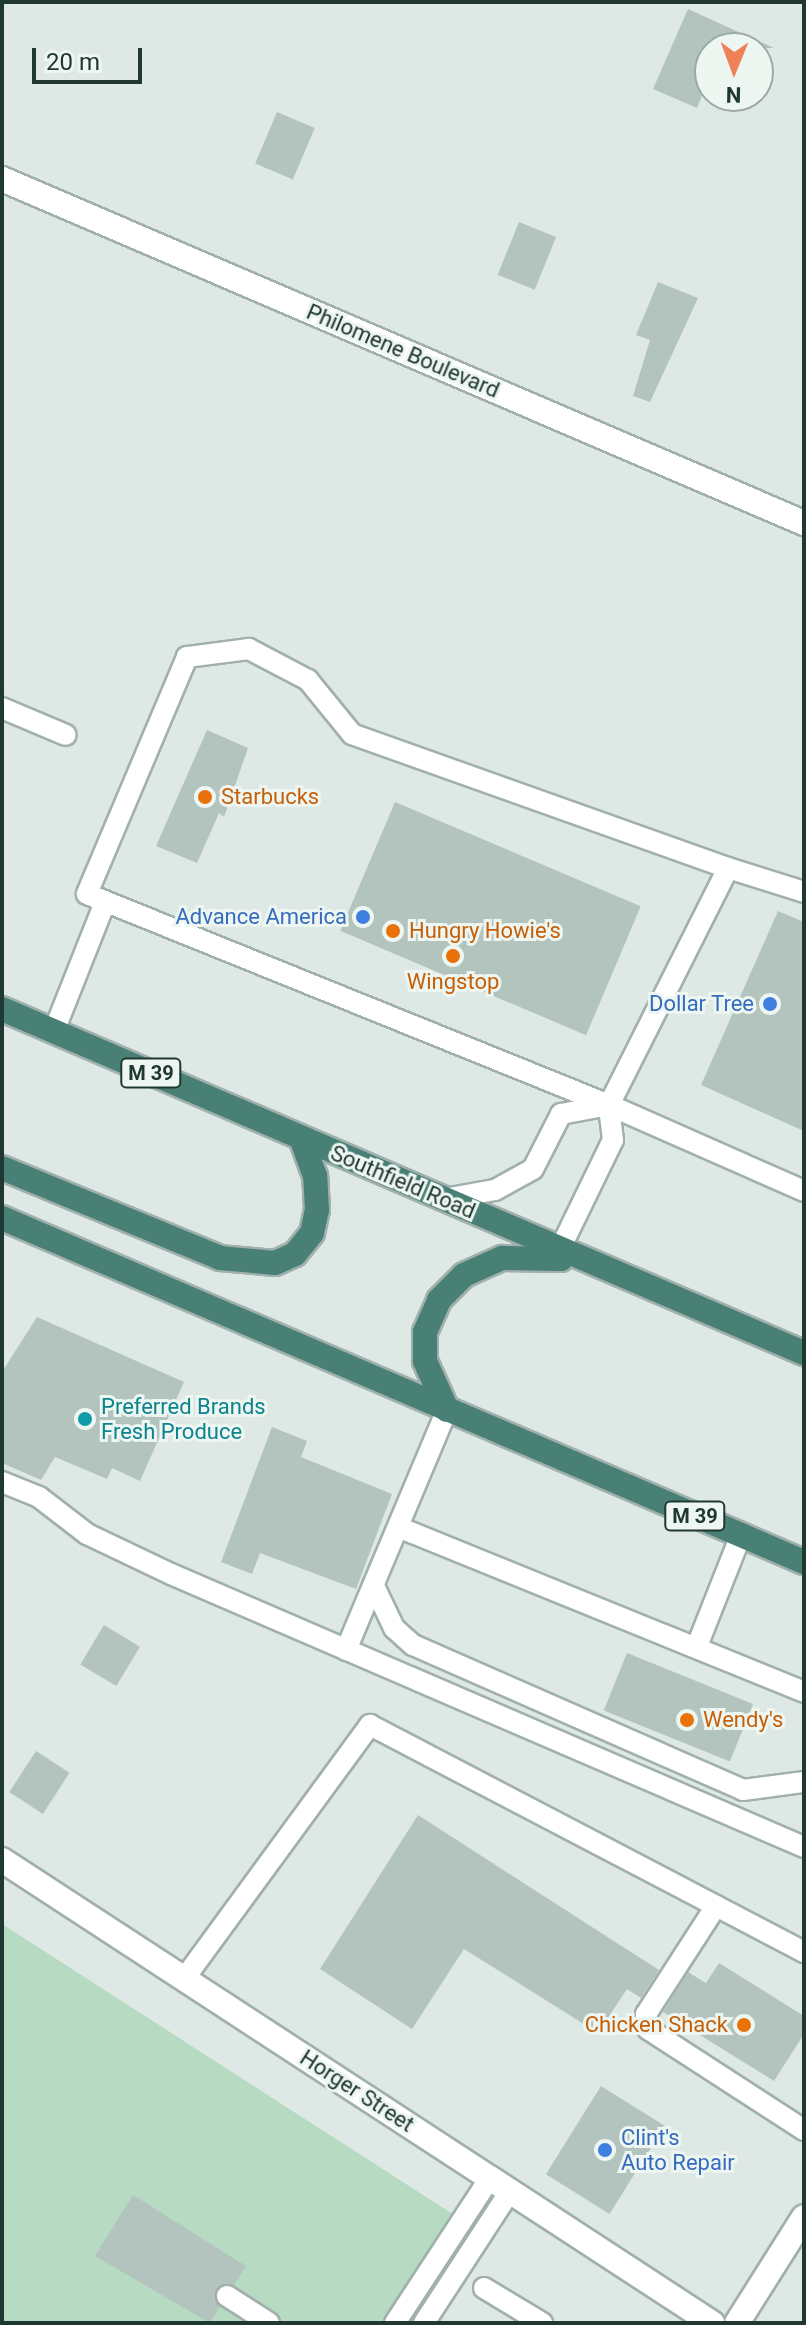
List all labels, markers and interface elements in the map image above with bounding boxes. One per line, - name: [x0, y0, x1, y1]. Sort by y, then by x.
- scale bar: [36, 32, 146, 82]
- north arrow: [694, 32, 774, 112]
- text: 20 m: [46, 48, 100, 76]
- text: N: [726, 82, 742, 107]
- street label: Philomene Boulevard: [303, 298, 503, 404]
- place label: Starbucks: [221, 784, 319, 810]
- marker: Starbucks: [196, 788, 214, 806]
- place label: Advance America: [175, 904, 347, 930]
- marker: Advance America: [354, 908, 372, 926]
- place label: Hungry Howie's: [409, 918, 561, 944]
- marker: Hungry Howie's: [384, 922, 402, 940]
- marker: Wingstop: [444, 947, 462, 965]
- place label: Wingstop: [407, 969, 499, 995]
- place label: Dollar Tree: [649, 991, 754, 1017]
- marker: Dollar Tree: [761, 995, 779, 1013]
- road number: M 39: [119, 1057, 183, 1089]
- street label: Southfield Road: [327, 1140, 479, 1224]
- place label: Preferred Brands Fresh Produce: [101, 1393, 266, 1444]
- marker: Preferred Brands Fresh Produce: [76, 1410, 94, 1428]
- road number: M 39: [663, 1500, 727, 1532]
- place label: Wendy's: [703, 1707, 783, 1733]
- marker: Wendy's: [678, 1711, 696, 1729]
- place label: Chicken Shack: [585, 2012, 728, 2038]
- marker: Chicken Shack: [735, 2016, 753, 2034]
- street label: Horger Street: [295, 2044, 419, 2138]
- place label: Clint's Auto Repair: [621, 2124, 735, 2176]
- marker: Clint's Auto Repair: [596, 2141, 614, 2159]

